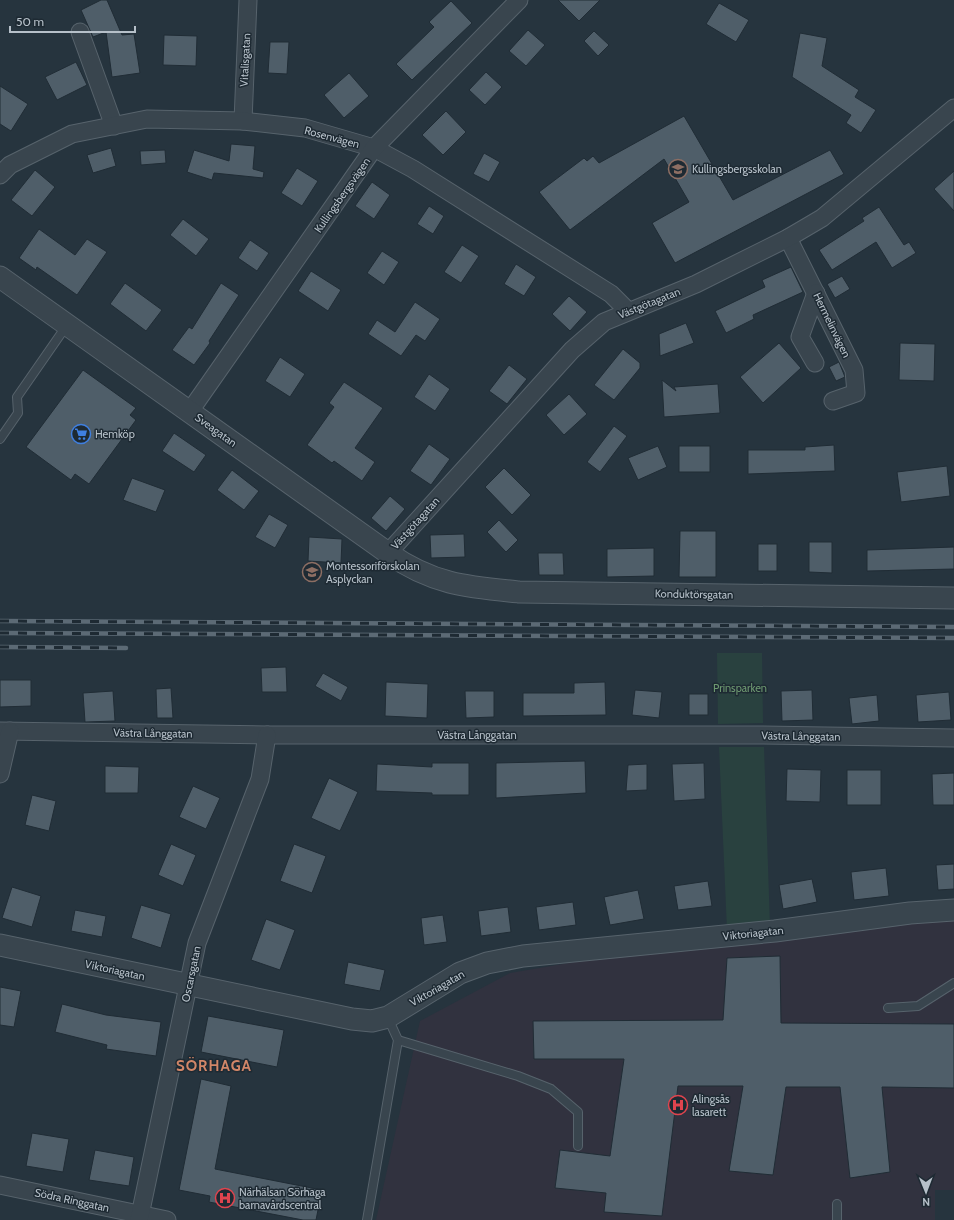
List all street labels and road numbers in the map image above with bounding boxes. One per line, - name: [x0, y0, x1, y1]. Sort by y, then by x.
- street label: Vitalisgatan: [237, 33, 253, 87]
- street label: Rosenvägen: [303, 123, 361, 151]
- street label: Kullingsbergsvägen: [311, 155, 373, 235]
- street label: Västgötagatan: [616, 284, 682, 322]
- street label: Hermelinvägen: [810, 290, 854, 360]
- street label: Sveagatan: [192, 410, 240, 450]
- street label: Västgötagatan: [388, 494, 442, 552]
- street label: Konduktörsgatan: [655, 586, 733, 602]
- street label: Västra Långgatan: [113, 725, 193, 741]
- street label: Västra Långgatan: [437, 728, 517, 742]
- street label: Västra Långgatan: [761, 728, 841, 744]
- street label: Viktoriagatan: [722, 923, 784, 943]
- street label: Oscarsgatan: [178, 945, 204, 1003]
- street label: Viktoriagatan: [84, 957, 146, 983]
- street label: Viktoriagatan: [407, 967, 467, 1009]
- street label: Södra Ringgatan: [33, 1185, 111, 1215]

